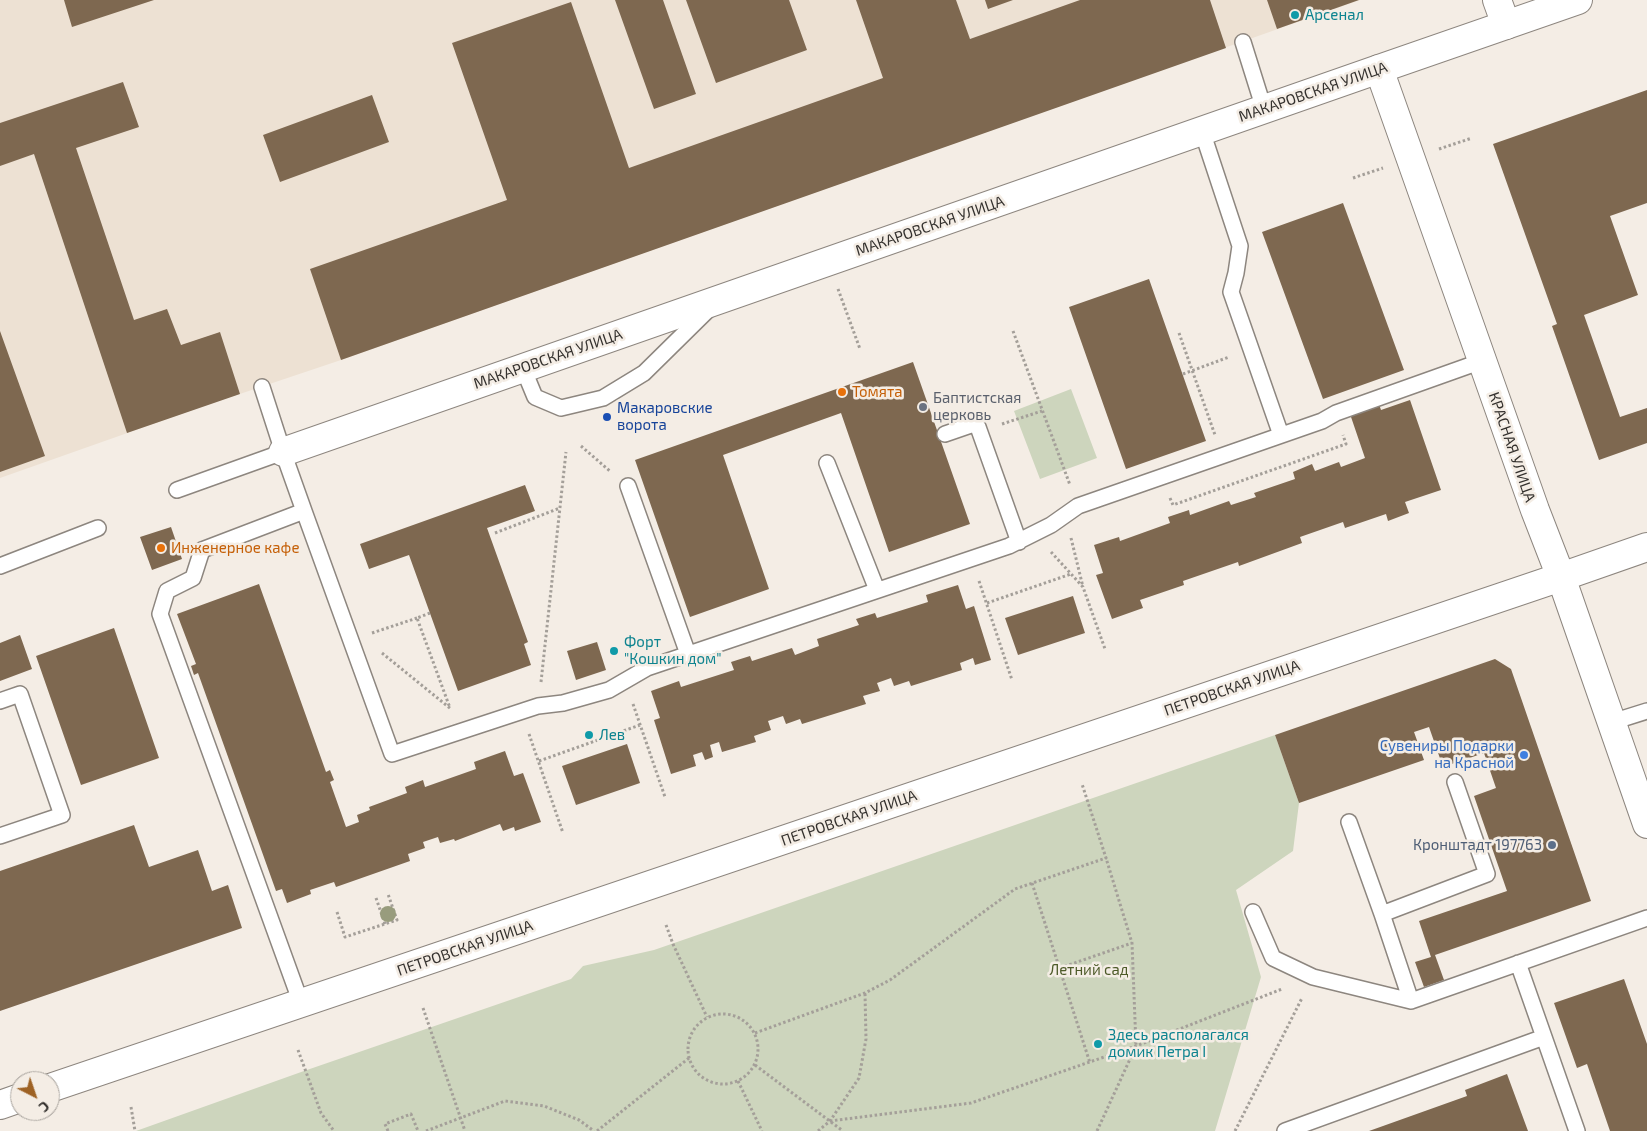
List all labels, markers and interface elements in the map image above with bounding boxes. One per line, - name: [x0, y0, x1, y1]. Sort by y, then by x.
- place label: Арсенал: [1305, 6, 1364, 24]
- marker: Арсенал: [1289, 9, 1301, 21]
- street label: МАКАРОВСКАЯ УЛИЦА: [1236, 58, 1390, 126]
- street label: МАКАРОВСКАЯ УЛИЦА: [853, 192, 1007, 260]
- street label: МАКАРОВСКАЯ УЛИЦА: [471, 325, 625, 393]
- place label: Томята: [852, 383, 903, 401]
- marker: Томята: [836, 386, 848, 398]
- place label: Баптистская церковь: [933, 389, 1021, 424]
- street label: КРАСНАЯ УЛИЦА: [1485, 390, 1539, 504]
- place label: Макаровские ворота: [617, 399, 713, 434]
- marker: Баптистская церковь: [917, 401, 929, 413]
- marker: Макаровские ворота: [601, 411, 613, 423]
- place label: Инженерное кафе: [171, 539, 299, 557]
- marker: Инженерное кафе: [155, 542, 167, 554]
- place label: Форт "Кошкин дом": [624, 633, 722, 668]
- marker: Форт "Кошкин дом": [608, 645, 620, 657]
- street label: ПЕТРОВСКАЯ УЛИЦА: [1162, 656, 1302, 720]
- place label: Лев: [599, 726, 625, 744]
- marker: Лев: [583, 729, 595, 741]
- place label: Сувениры Подарки на Красной: [1380, 737, 1514, 772]
- marker: Сувениры Подарки на Красной: [1518, 749, 1530, 761]
- street label: ПЕТРОВСКАЯ УЛИЦА: [779, 786, 919, 850]
- place label: Кронштадт 197763: [1413, 836, 1542, 854]
- marker: Кронштадт 197763: [1546, 839, 1558, 851]
- street label: ПЕТРОВСКАЯ УЛИЦА: [395, 916, 535, 980]
- park label: Летний сад: [1049, 961, 1129, 979]
- place label: Здесь располагался домик Петра I: [1108, 1026, 1249, 1061]
- marker: Здесь располагался домик Петра I: [1092, 1038, 1104, 1050]
- north arrow: [10, 1071, 60, 1121]
- text: С: [36, 1098, 53, 1116]

